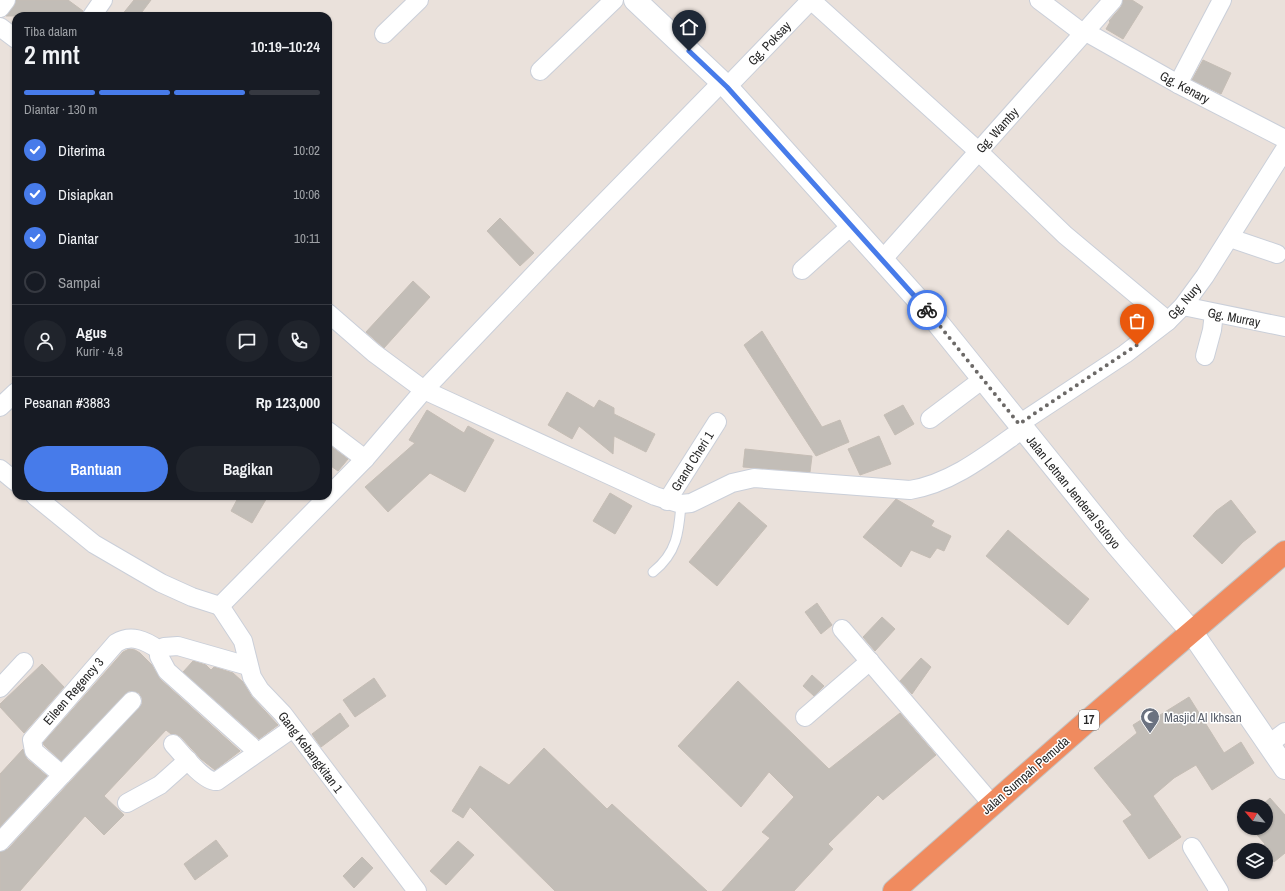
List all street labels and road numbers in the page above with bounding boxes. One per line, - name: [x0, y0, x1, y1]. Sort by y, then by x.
- street label: Gg. Poksay: [744, 17, 795, 69]
- street label: Gg. Kenary: [1157, 67, 1213, 108]
- street label: Gg. Wamby: [972, 103, 1023, 157]
- street label: Gg, Nury: [1164, 279, 1205, 323]
- street label: Gg. Murray: [1206, 304, 1262, 331]
- street label: Grand Cheri 1: [667, 428, 718, 494]
- street label: Jalan Letnan Jenderal Sutoyo: [1023, 432, 1125, 553]
- street label: Eileen Regency 3: [39, 654, 107, 729]
- street label: Gang Kebangkitan 1: [274, 708, 347, 797]
- road number: 17: [1079, 710, 1099, 730]
- street label: Jalan Sumpah Pemuda: [978, 733, 1073, 818]

